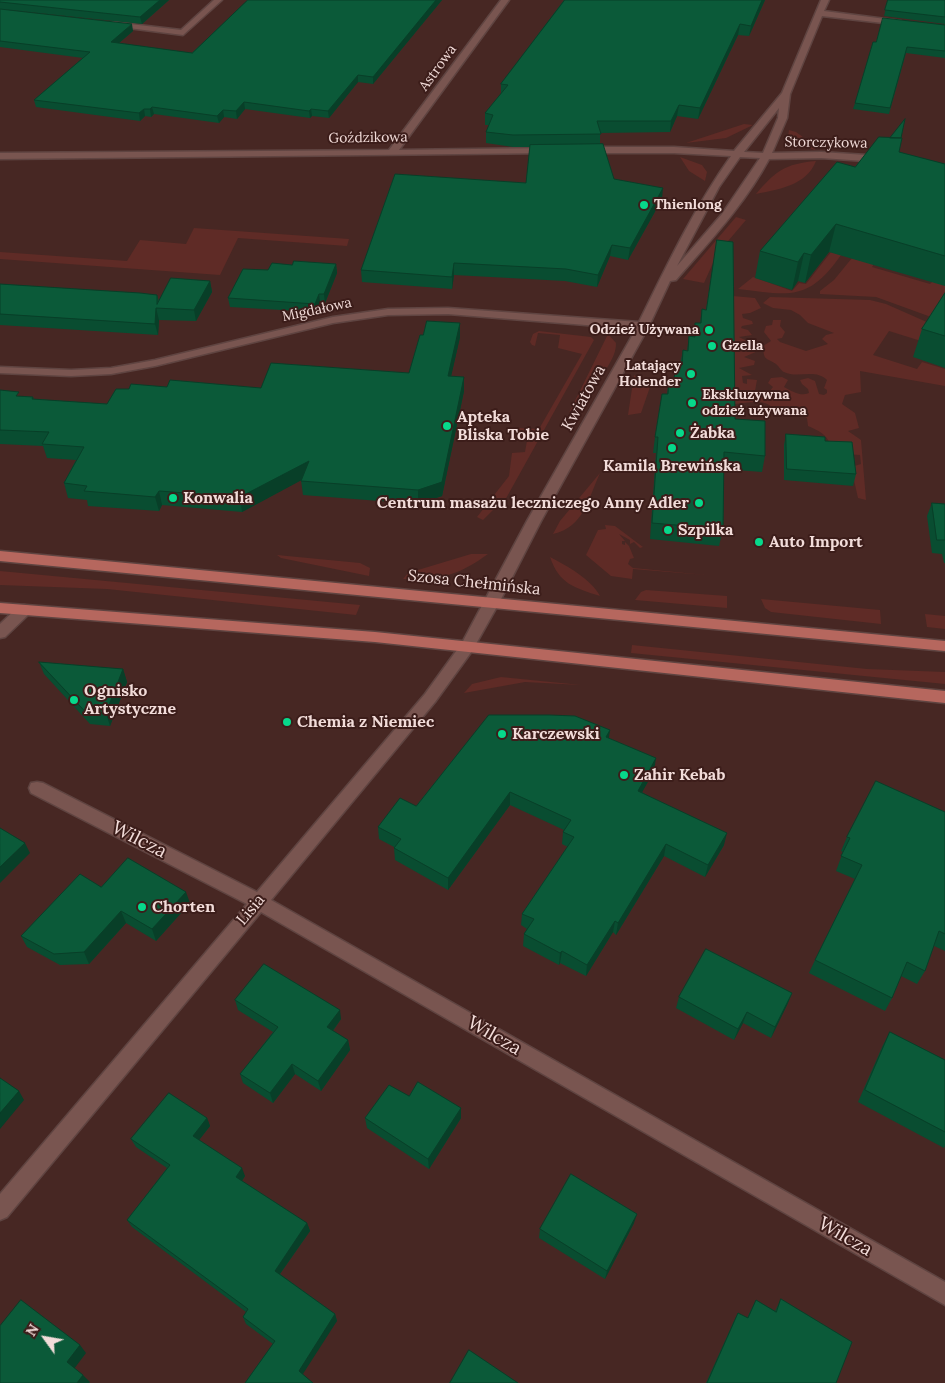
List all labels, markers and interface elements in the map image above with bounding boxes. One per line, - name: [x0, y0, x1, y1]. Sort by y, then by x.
- street label: Astrowa: [416, 42, 460, 94]
- street label: Goździkowa: [328, 129, 408, 147]
- street label: Storczykowa: [784, 134, 868, 152]
- place label: Thienlong: [654, 197, 722, 213]
- marker: Thienlong: [638, 199, 650, 211]
- street label: Migdałowa: [281, 294, 353, 326]
- place label: Odzież Używana: [590, 322, 699, 338]
- marker: Odzież Używana: [703, 324, 715, 336]
- place label: Gzella: [722, 338, 763, 354]
- marker: Gzella: [706, 340, 718, 352]
- place label: Latający Holender: [619, 358, 681, 391]
- street label: Kwiatowa: [558, 362, 610, 434]
- marker: Latający Holender: [685, 368, 697, 380]
- place label: Ekskluzywna odzież używana: [702, 387, 807, 420]
- marker: Ekskluzywna odzież używana: [686, 397, 698, 409]
- place label: Apteka Bliska Tobie: [457, 407, 549, 445]
- marker: Apteka Bliska Tobie: [441, 420, 453, 432]
- place label: Żabka: [690, 423, 735, 443]
- marker: Żabka: [674, 427, 686, 439]
- marker: Kamila Brewińska: [666, 442, 678, 454]
- place label: Kamila Brewińska: [603, 456, 741, 476]
- place label: Konwalia: [183, 488, 253, 508]
- marker: Konwalia: [167, 492, 179, 504]
- place label: Centrum masażu leczniczego Anny Adler: [377, 493, 689, 513]
- marker: Centrum masażu leczniczego Anny Adler: [693, 497, 705, 509]
- place label: Szpilka: [678, 520, 733, 540]
- marker: Szpilka: [662, 524, 674, 536]
- place label: Auto Import: [769, 532, 863, 552]
- marker: Auto Import: [753, 536, 765, 548]
- street label: Szosa Chełmińska: [407, 566, 541, 600]
- place label: Ognisko Artystyczne: [84, 681, 176, 719]
- marker: Ognisko Artystyczne: [68, 694, 80, 706]
- place label: Chemia z Niemiec: [297, 712, 434, 732]
- marker: Chemia z Niemiec: [281, 716, 293, 728]
- place label: Karczewski: [512, 724, 600, 744]
- marker: Karczewski: [496, 728, 508, 740]
- place label: Zahir Kebab: [634, 765, 725, 785]
- marker: Zahir Kebab: [618, 769, 630, 781]
- street label: Wilcza: [108, 817, 170, 863]
- street label: Lisia: [233, 891, 269, 929]
- place label: Chorten: [152, 897, 215, 917]
- marker: Chorten: [136, 901, 148, 913]
- street label: Wilcza: [463, 1011, 525, 1061]
- street label: Wilcza: [814, 1212, 876, 1262]
- north arrow: [20, 1313, 70, 1363]
- text: N: [22, 1321, 43, 1339]

